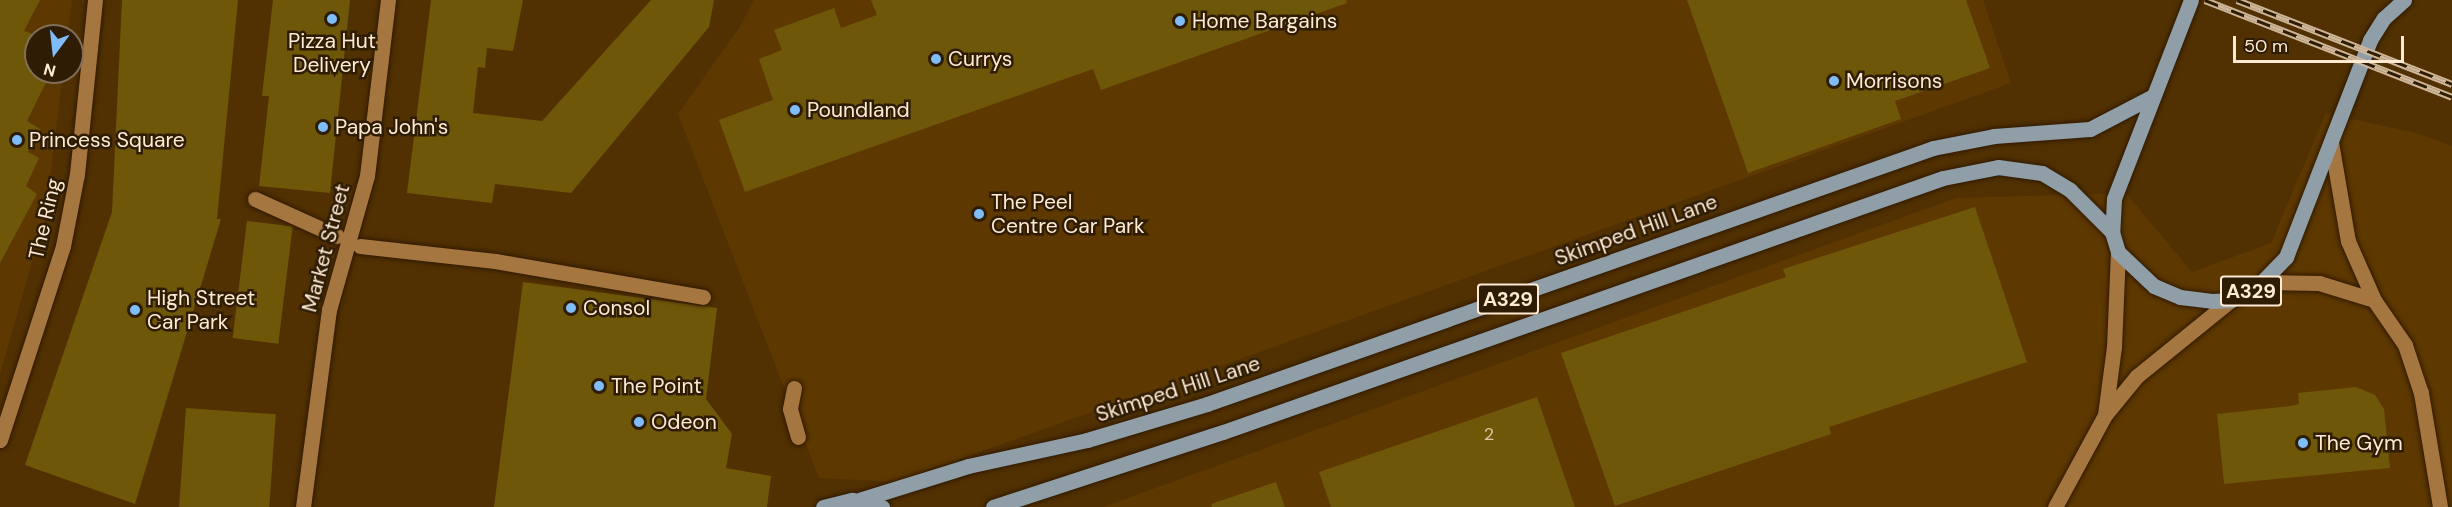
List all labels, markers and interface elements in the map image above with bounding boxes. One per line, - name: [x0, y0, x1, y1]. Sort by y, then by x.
- place label: Home Bargains: [1192, 8, 1337, 34]
- marker: Pizza Hut Delivery: [325, 12, 339, 26]
- marker: Home Bargains: [1173, 14, 1187, 28]
- north arrow: [24, 24, 84, 84]
- scale bar: [2236, 24, 2407, 62]
- place label: Pizza Hut Delivery: [288, 28, 376, 78]
- text: 50 m: [2244, 34, 2288, 58]
- place label: Currys: [948, 46, 1012, 72]
- marker: Currys: [929, 52, 943, 66]
- text: N: [41, 58, 58, 82]
- place label: Morrisons: [1846, 68, 1942, 94]
- marker: Morrisons: [1827, 74, 1841, 88]
- place label: Poundland: [807, 97, 910, 123]
- marker: Poundland: [788, 103, 802, 117]
- place label: Papa John's: [335, 114, 448, 140]
- marker: Papa John's: [316, 120, 330, 134]
- place label: Princess Square: [29, 127, 185, 153]
- marker: Princess Square: [10, 133, 24, 147]
- street label: The Ring: [23, 176, 67, 262]
- street label: Market Street: [297, 181, 355, 315]
- place label: The Peel Centre Car Park: [991, 189, 1144, 239]
- street label: Skimped Hill Lane: [1551, 189, 1721, 271]
- marker: The Peel Centre Car Park: [972, 207, 986, 221]
- road number: A329: [2220, 274, 2282, 308]
- road number: A329: [1476, 282, 1540, 316]
- place label: High Street Car Park: [147, 285, 255, 335]
- place label: Consol: [583, 295, 650, 321]
- marker: Consol: [564, 301, 578, 315]
- marker: High Street Car Park: [128, 303, 142, 317]
- street label: Skimped Hill Lane: [1093, 351, 1263, 427]
- place label: The Point: [611, 373, 702, 399]
- marker: The Point: [592, 379, 606, 393]
- place label: Odeon: [651, 409, 717, 435]
- marker: Odeon: [632, 415, 646, 429]
- house number: 2: [1484, 423, 1494, 445]
- place label: The Gym: [2315, 430, 2403, 456]
- marker: The Gym: [2296, 436, 2310, 450]

